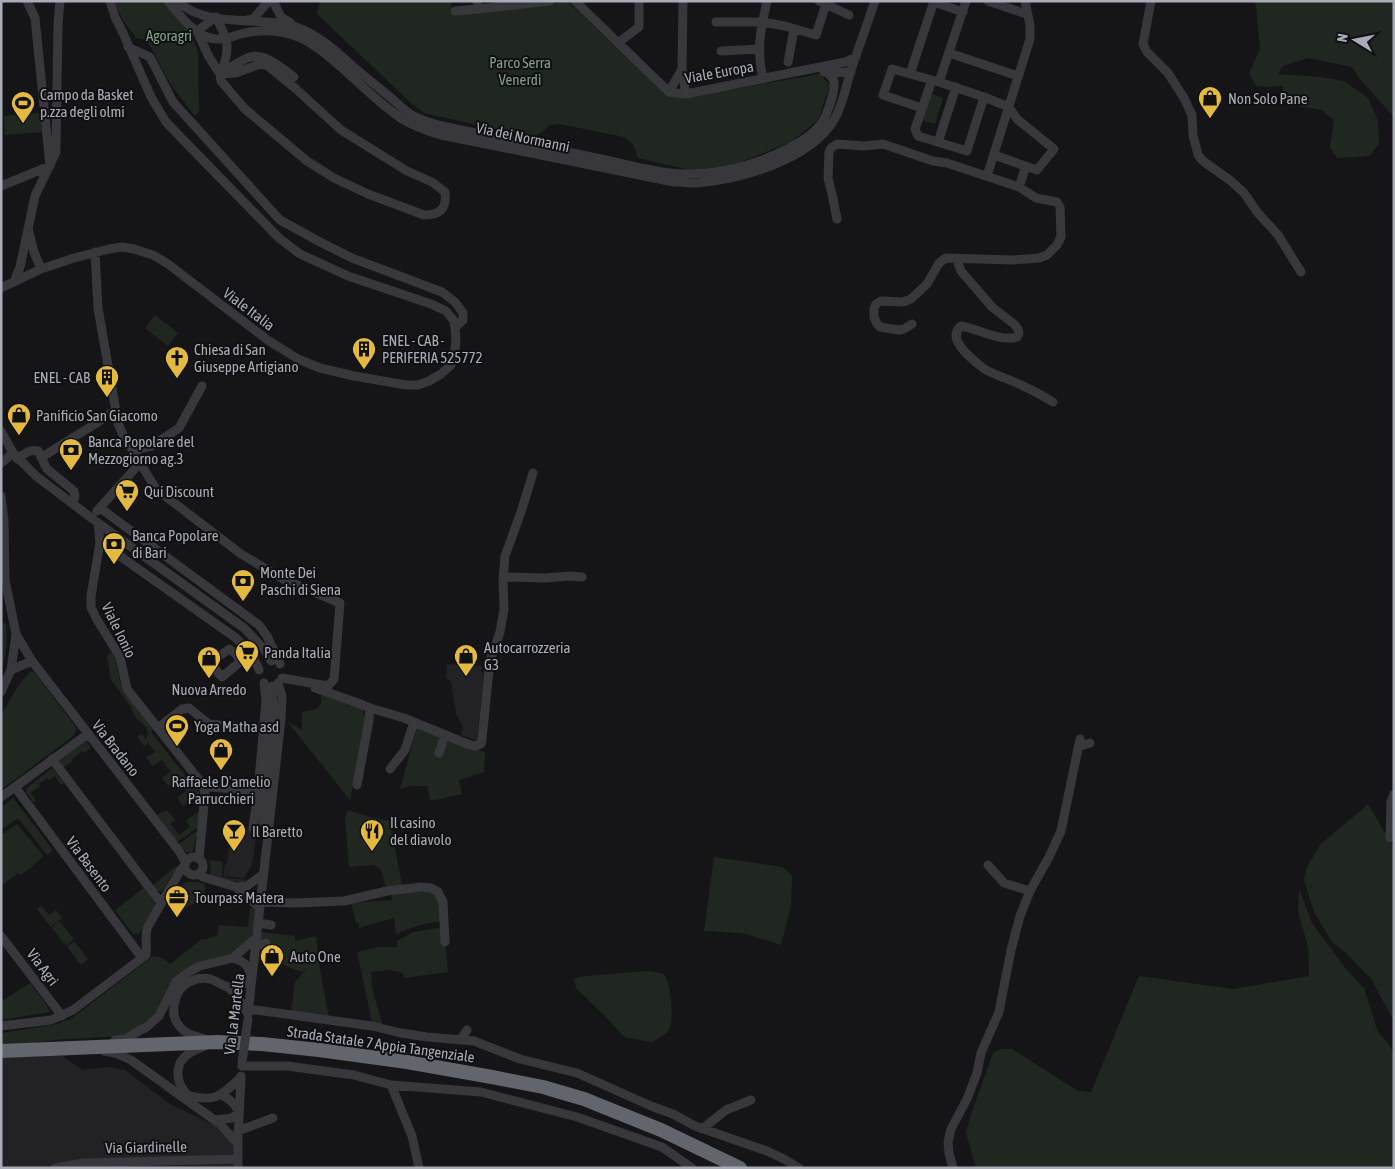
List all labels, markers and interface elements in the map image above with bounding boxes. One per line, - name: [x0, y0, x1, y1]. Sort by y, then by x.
- north arrow: [1330, 15, 1380, 65]
- park label: Agoragri: [146, 27, 192, 44]
- text: N: [1334, 32, 1351, 43]
- park label: Parco Serra Venerdì: [489, 54, 551, 88]
- street label: Viale Europa: [683, 58, 755, 86]
- shop icon: Non Solo Pane: [1197, 85, 1223, 119]
- place label: Campo da Basket p.zza degli olmi: [40, 86, 134, 120]
- sports icon: Campo da Basket p.zza degli olmi: [10, 90, 36, 124]
- place label: Non Solo Pane: [1228, 90, 1308, 107]
- street label: Via dei Normanni: [475, 119, 571, 155]
- street label: Viale Italia: [220, 284, 278, 334]
- place label: ENEL - CAB - PERIFERIA 525772: [382, 332, 483, 366]
- building icon: ENEL - CAB - PERIFERIA 525772: [351, 336, 377, 370]
- place label: Chiesa di San Giuseppe Artigiano: [194, 341, 298, 375]
- church icon: Chiesa di San Giuseppe Artigiano: [164, 345, 190, 379]
- building icon: ENEL - CAB: [94, 364, 120, 398]
- place label: ENEL - CAB: [33, 369, 90, 386]
- shop icon: Panificio San Giacomo: [6, 402, 32, 436]
- place label: Panificio San Giacomo: [36, 407, 158, 424]
- place label: Banca Popolare del Mezzogiorno ag.3: [88, 433, 195, 467]
- bank icon: Banca Popolare del Mezzogiorno ag.3: [58, 437, 84, 471]
- supermarket icon: Qui Discount: [114, 478, 140, 512]
- place label: Qui Discount: [144, 483, 214, 500]
- place label: Banca Popolare di Bari: [132, 527, 219, 561]
- bank icon: Banca Popolare di Bari: [101, 531, 127, 565]
- place label: Monte Dei Paschi di Siena: [260, 564, 341, 598]
- bank icon: Monte Dei Paschi di Siena: [230, 568, 256, 602]
- street label: Viale Ionio: [98, 600, 140, 660]
- supermarket icon: Panda Italia: [234, 639, 260, 673]
- place label: Autocarrozzeria G3: [484, 639, 570, 673]
- shop icon: Autocarrozzeria G3: [453, 643, 479, 677]
- place label: Panda Italia: [264, 644, 331, 661]
- shop icon: Nuova Arredo: [196, 645, 222, 679]
- place label: Nuova Arredo: [171, 681, 247, 698]
- sports icon: Yoga Matha asd: [164, 713, 190, 747]
- street label: Via Bradano: [89, 717, 143, 779]
- place label: Yoga Matha asd: [194, 718, 279, 735]
- shop icon: Raffaele D'amelio Parrucchieri: [208, 737, 234, 771]
- place label: Raffaele D'amelio Parrucchieri: [171, 773, 271, 807]
- place label: Il casino del diavolo: [390, 814, 451, 848]
- bar icon: Il Baretto: [221, 818, 247, 852]
- restaurant icon: Il casino del diavolo: [359, 818, 385, 852]
- place label: Il Baretto: [252, 823, 303, 840]
- street label: Via Basento: [63, 833, 115, 895]
- office icon: Tourpass Matera: [164, 884, 190, 918]
- place label: Tourpass Matera: [194, 889, 284, 906]
- shop icon: Auto One: [259, 943, 285, 977]
- street label: Via Agri: [24, 945, 62, 989]
- place label: Auto One: [290, 948, 341, 965]
- street label: Via La Martella: [221, 972, 247, 1056]
- street label: Strada Statale 7 Appia Tangenziale: [286, 1022, 476, 1066]
- street label: Via Giardinelle: [105, 1138, 187, 1156]

